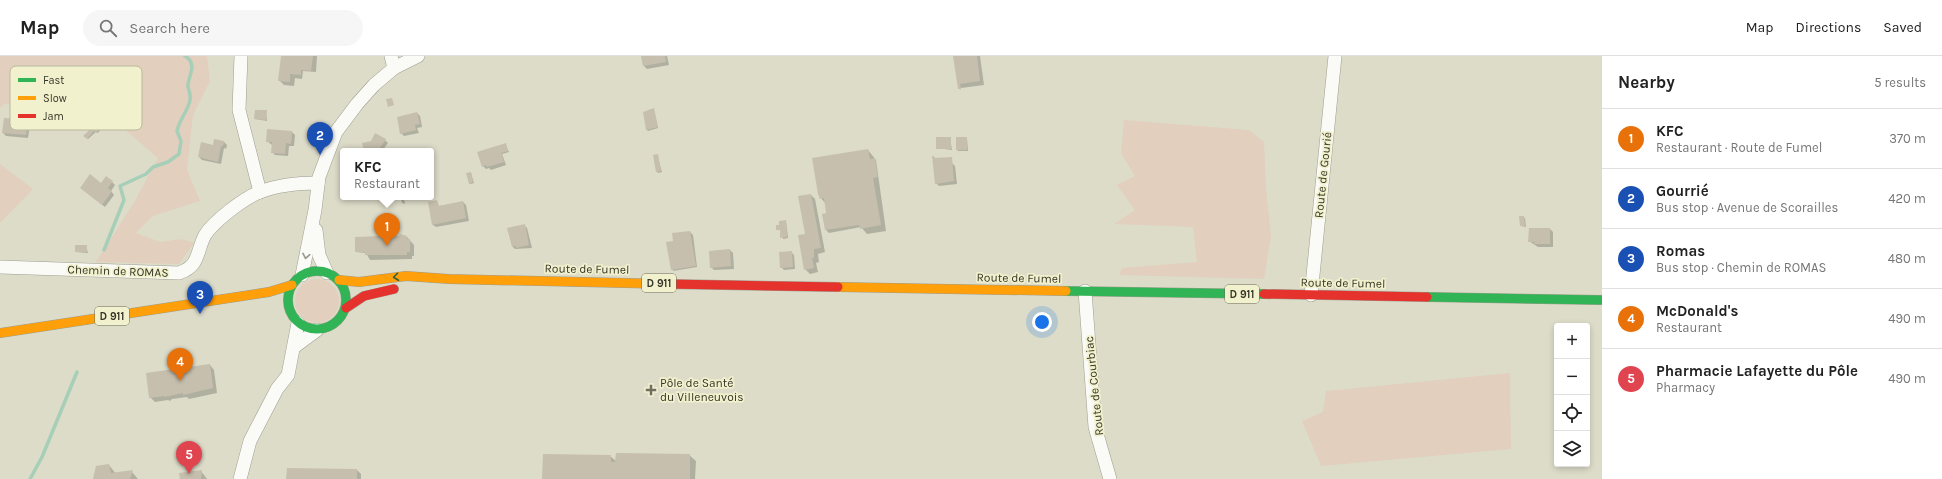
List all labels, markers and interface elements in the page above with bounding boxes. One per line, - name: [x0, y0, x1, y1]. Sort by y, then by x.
- search box: [83, 10, 363, 46]
- text: Map: [20, 17, 59, 39]
- icon: search: [97, 17, 119, 39]
- text: Search here: [129, 19, 210, 37]
- text: Map: [1746, 19, 1774, 36]
- text: Directions: [1796, 19, 1861, 36]
- text: Saved: [1883, 19, 1922, 36]
- legend: [10, 66, 142, 130]
- text: Nearby: [1618, 72, 1675, 92]
- text: Fast: [43, 74, 64, 87]
- text: 5 results: [1874, 75, 1926, 90]
- text: Slow: [43, 92, 67, 105]
- text: Jam: [43, 110, 64, 123]
- pin: 2: [307, 122, 333, 155]
- text: KFC: [1656, 122, 1684, 140]
- street label: Route de Gourié: [1312, 131, 1334, 219]
- text: 1: [1629, 131, 1633, 146]
- text: 370 m: [1889, 131, 1926, 146]
- text: Restaurant · Route de Fumel: [1656, 140, 1822, 155]
- popup: [340, 148, 434, 200]
- text: KFC: [354, 158, 382, 176]
- text: Restaurant: [354, 176, 420, 191]
- text: Gourrié: [1656, 182, 1709, 200]
- text: 2: [1627, 191, 1635, 206]
- text: 420 m: [1888, 191, 1926, 206]
- text: Bus stop · Avenue de Scorailles: [1656, 200, 1838, 215]
- pin: 1: [374, 213, 400, 246]
- text: Romas: [1656, 242, 1705, 260]
- text: 3: [1627, 251, 1635, 266]
- text: 480 m: [1888, 251, 1926, 266]
- one-way arrow: [302, 253, 310, 260]
- text: Bus stop · Chemin de ROMAS: [1656, 260, 1826, 275]
- street label: Route de Fumel: [544, 261, 630, 277]
- street label: Chemin de ROMAS: [67, 262, 169, 280]
- street label: Route de Fumel: [976, 270, 1062, 286]
- one-way arrow: [393, 272, 399, 281]
- road number: D 911: [642, 274, 676, 292]
- street label: Route de Fumel: [1300, 275, 1386, 291]
- pin: 3: [187, 281, 213, 314]
- road number: D 911: [1225, 285, 1259, 303]
- text: McDonald's: [1656, 302, 1738, 320]
- road number: D 911: [95, 307, 129, 325]
- text: 4: [1627, 311, 1635, 326]
- text: 490 m: [1888, 311, 1926, 326]
- your location: [1032, 312, 1052, 332]
- text: Restaurant: [1656, 320, 1722, 335]
- map controls: [1554, 323, 1590, 467]
- button: +: [1554, 323, 1590, 359]
- street label: Route de Courbiac: [1082, 336, 1106, 436]
- pin: 4: [167, 348, 193, 381]
- button: −: [1554, 359, 1590, 395]
- text: Pharmacie Lafayette du Pôle: [1656, 362, 1858, 380]
- text: 5: [1627, 371, 1635, 386]
- text: 490 m: [1888, 371, 1926, 386]
- place label: Pôle de Santé du Villeneuvois: [660, 376, 744, 404]
- text: Pharmacy: [1656, 380, 1715, 395]
- marker: Pôle de Santé du Villeneuvois: [645, 384, 657, 396]
- button: locate: [1554, 395, 1590, 431]
- button: layers: [1554, 431, 1590, 467]
- pin: 5: [176, 441, 202, 474]

